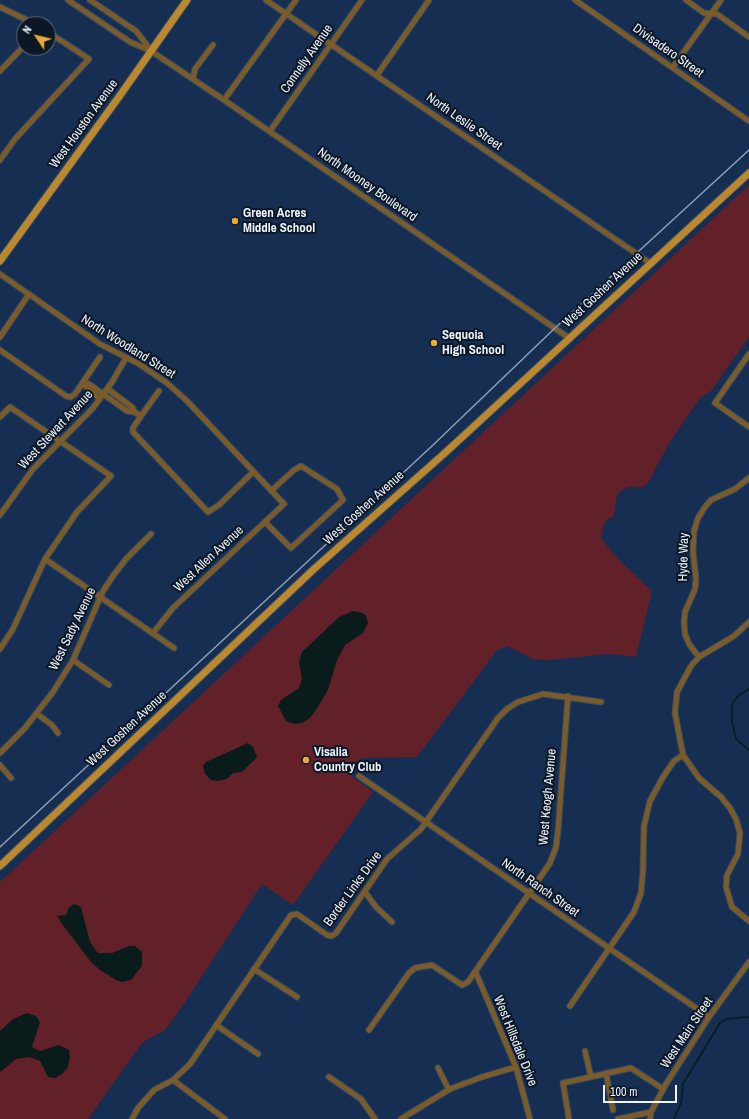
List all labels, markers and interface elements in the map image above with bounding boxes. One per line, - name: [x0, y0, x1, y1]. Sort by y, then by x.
- north arrow: [16, 16, 56, 56]
- street label: Divisadero Street: [630, 21, 706, 81]
- street label: Connelly Avenue: [278, 22, 336, 96]
- text: N: [19, 23, 35, 36]
- street label: West Houston Avenue: [47, 77, 121, 171]
- street label: North Leslie Street: [423, 90, 505, 154]
- street label: North Mooney Boulevard: [314, 145, 420, 225]
- place label: Green Acres Middle School: [243, 206, 315, 237]
- marker: Green Acres Middle School: [230, 216, 240, 226]
- street label: West Goshen Avenue: [560, 249, 646, 331]
- street label: North Woodland Street: [78, 312, 178, 382]
- place label: Sequoia High School: [442, 328, 504, 359]
- marker: Sequoia High School: [429, 338, 439, 348]
- street label: West Stewart Avenue: [15, 387, 97, 473]
- street label: West Goshen Avenue: [320, 468, 408, 548]
- street label: West Allen Avenue: [171, 523, 247, 595]
- street label: Hyde Way: [676, 532, 692, 582]
- street label: West Sady Avenue: [46, 585, 100, 673]
- street label: West Goshen Avenue: [84, 688, 170, 770]
- place label: Visalia Country Club: [314, 745, 382, 776]
- street label: West Keogh Avenue: [536, 748, 560, 846]
- marker: Visalia Country Club: [301, 755, 311, 765]
- street label: Border Links Drive: [321, 848, 385, 930]
- street label: North Ranch Street: [498, 855, 582, 921]
- street label: West Hillsdale Drive: [490, 993, 540, 1089]
- street label: West Main Street: [658, 995, 716, 1071]
- scale bar: [605, 1077, 679, 1103]
- text: 100 m: [610, 1084, 637, 1100]

